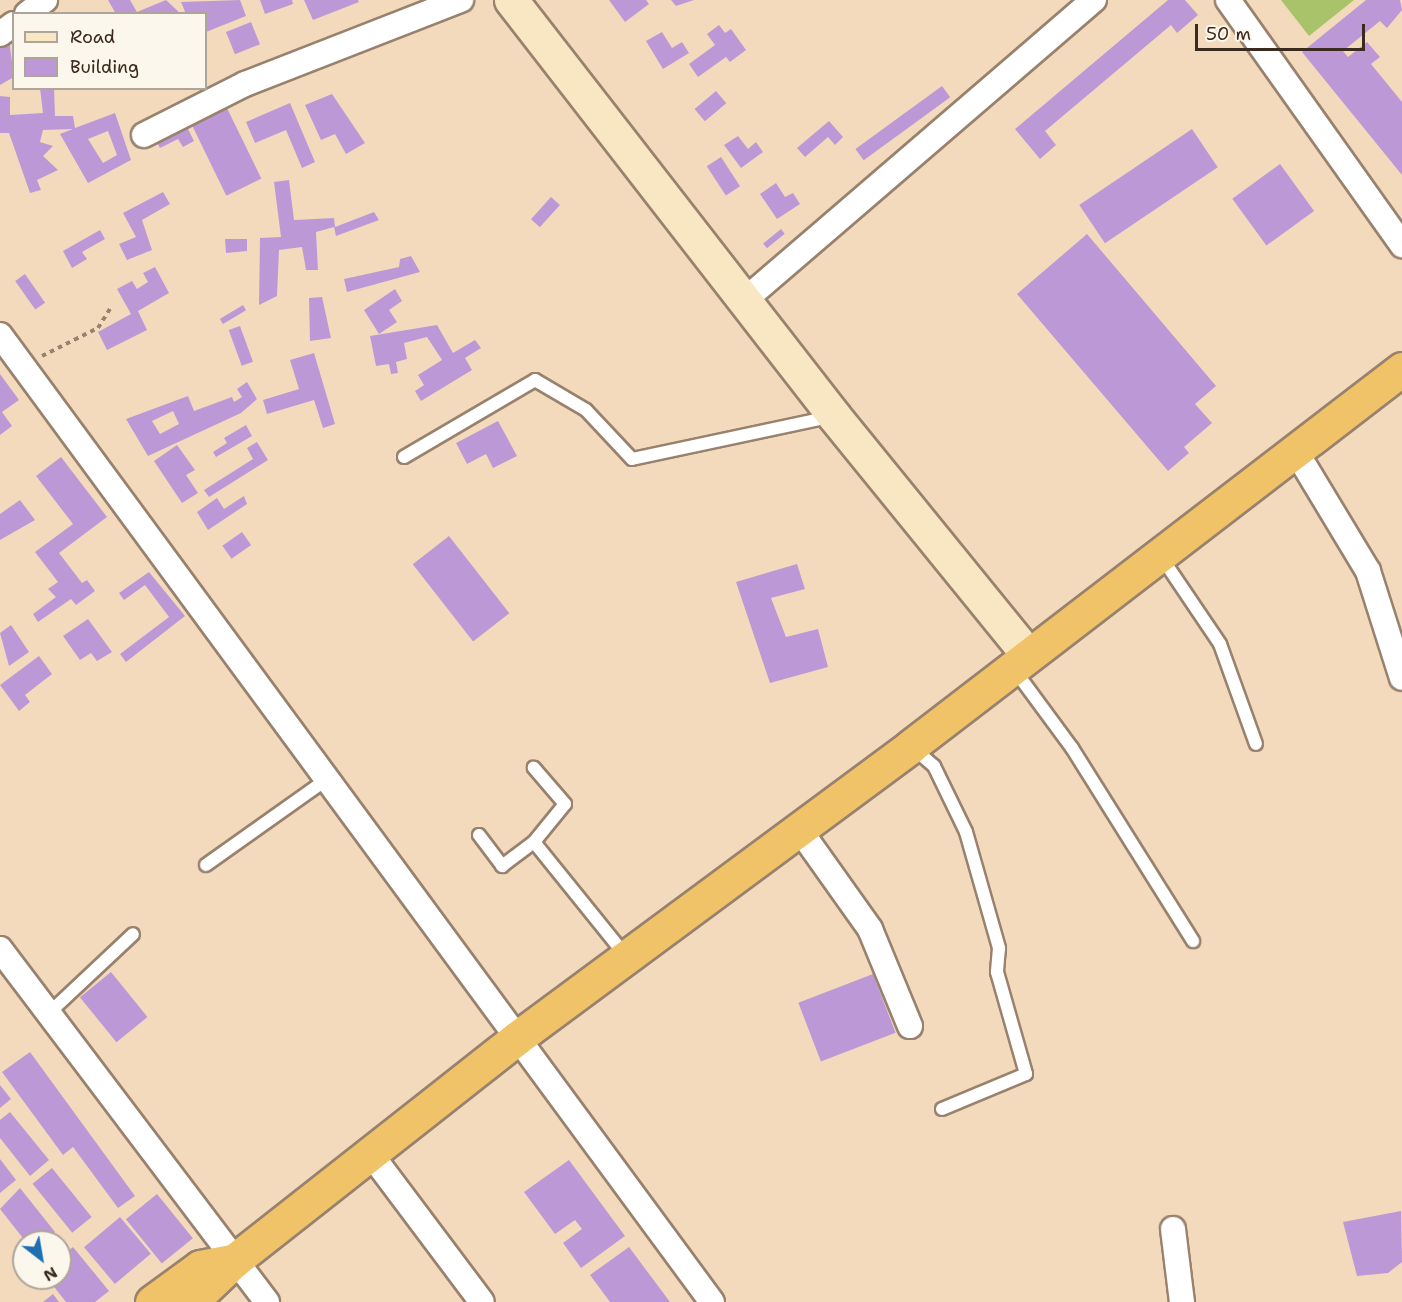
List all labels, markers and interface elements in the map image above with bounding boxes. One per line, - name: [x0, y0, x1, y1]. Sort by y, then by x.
- legend: [12, 12, 207, 90]
- scale bar: [1198, 12, 1368, 50]
- text: 50 m: [1206, 22, 1251, 46]
- text: Road: [70, 25, 115, 49]
- text: Building: [70, 55, 139, 79]
- north arrow: [12, 1230, 72, 1290]
- text: N: [40, 1262, 61, 1286]

